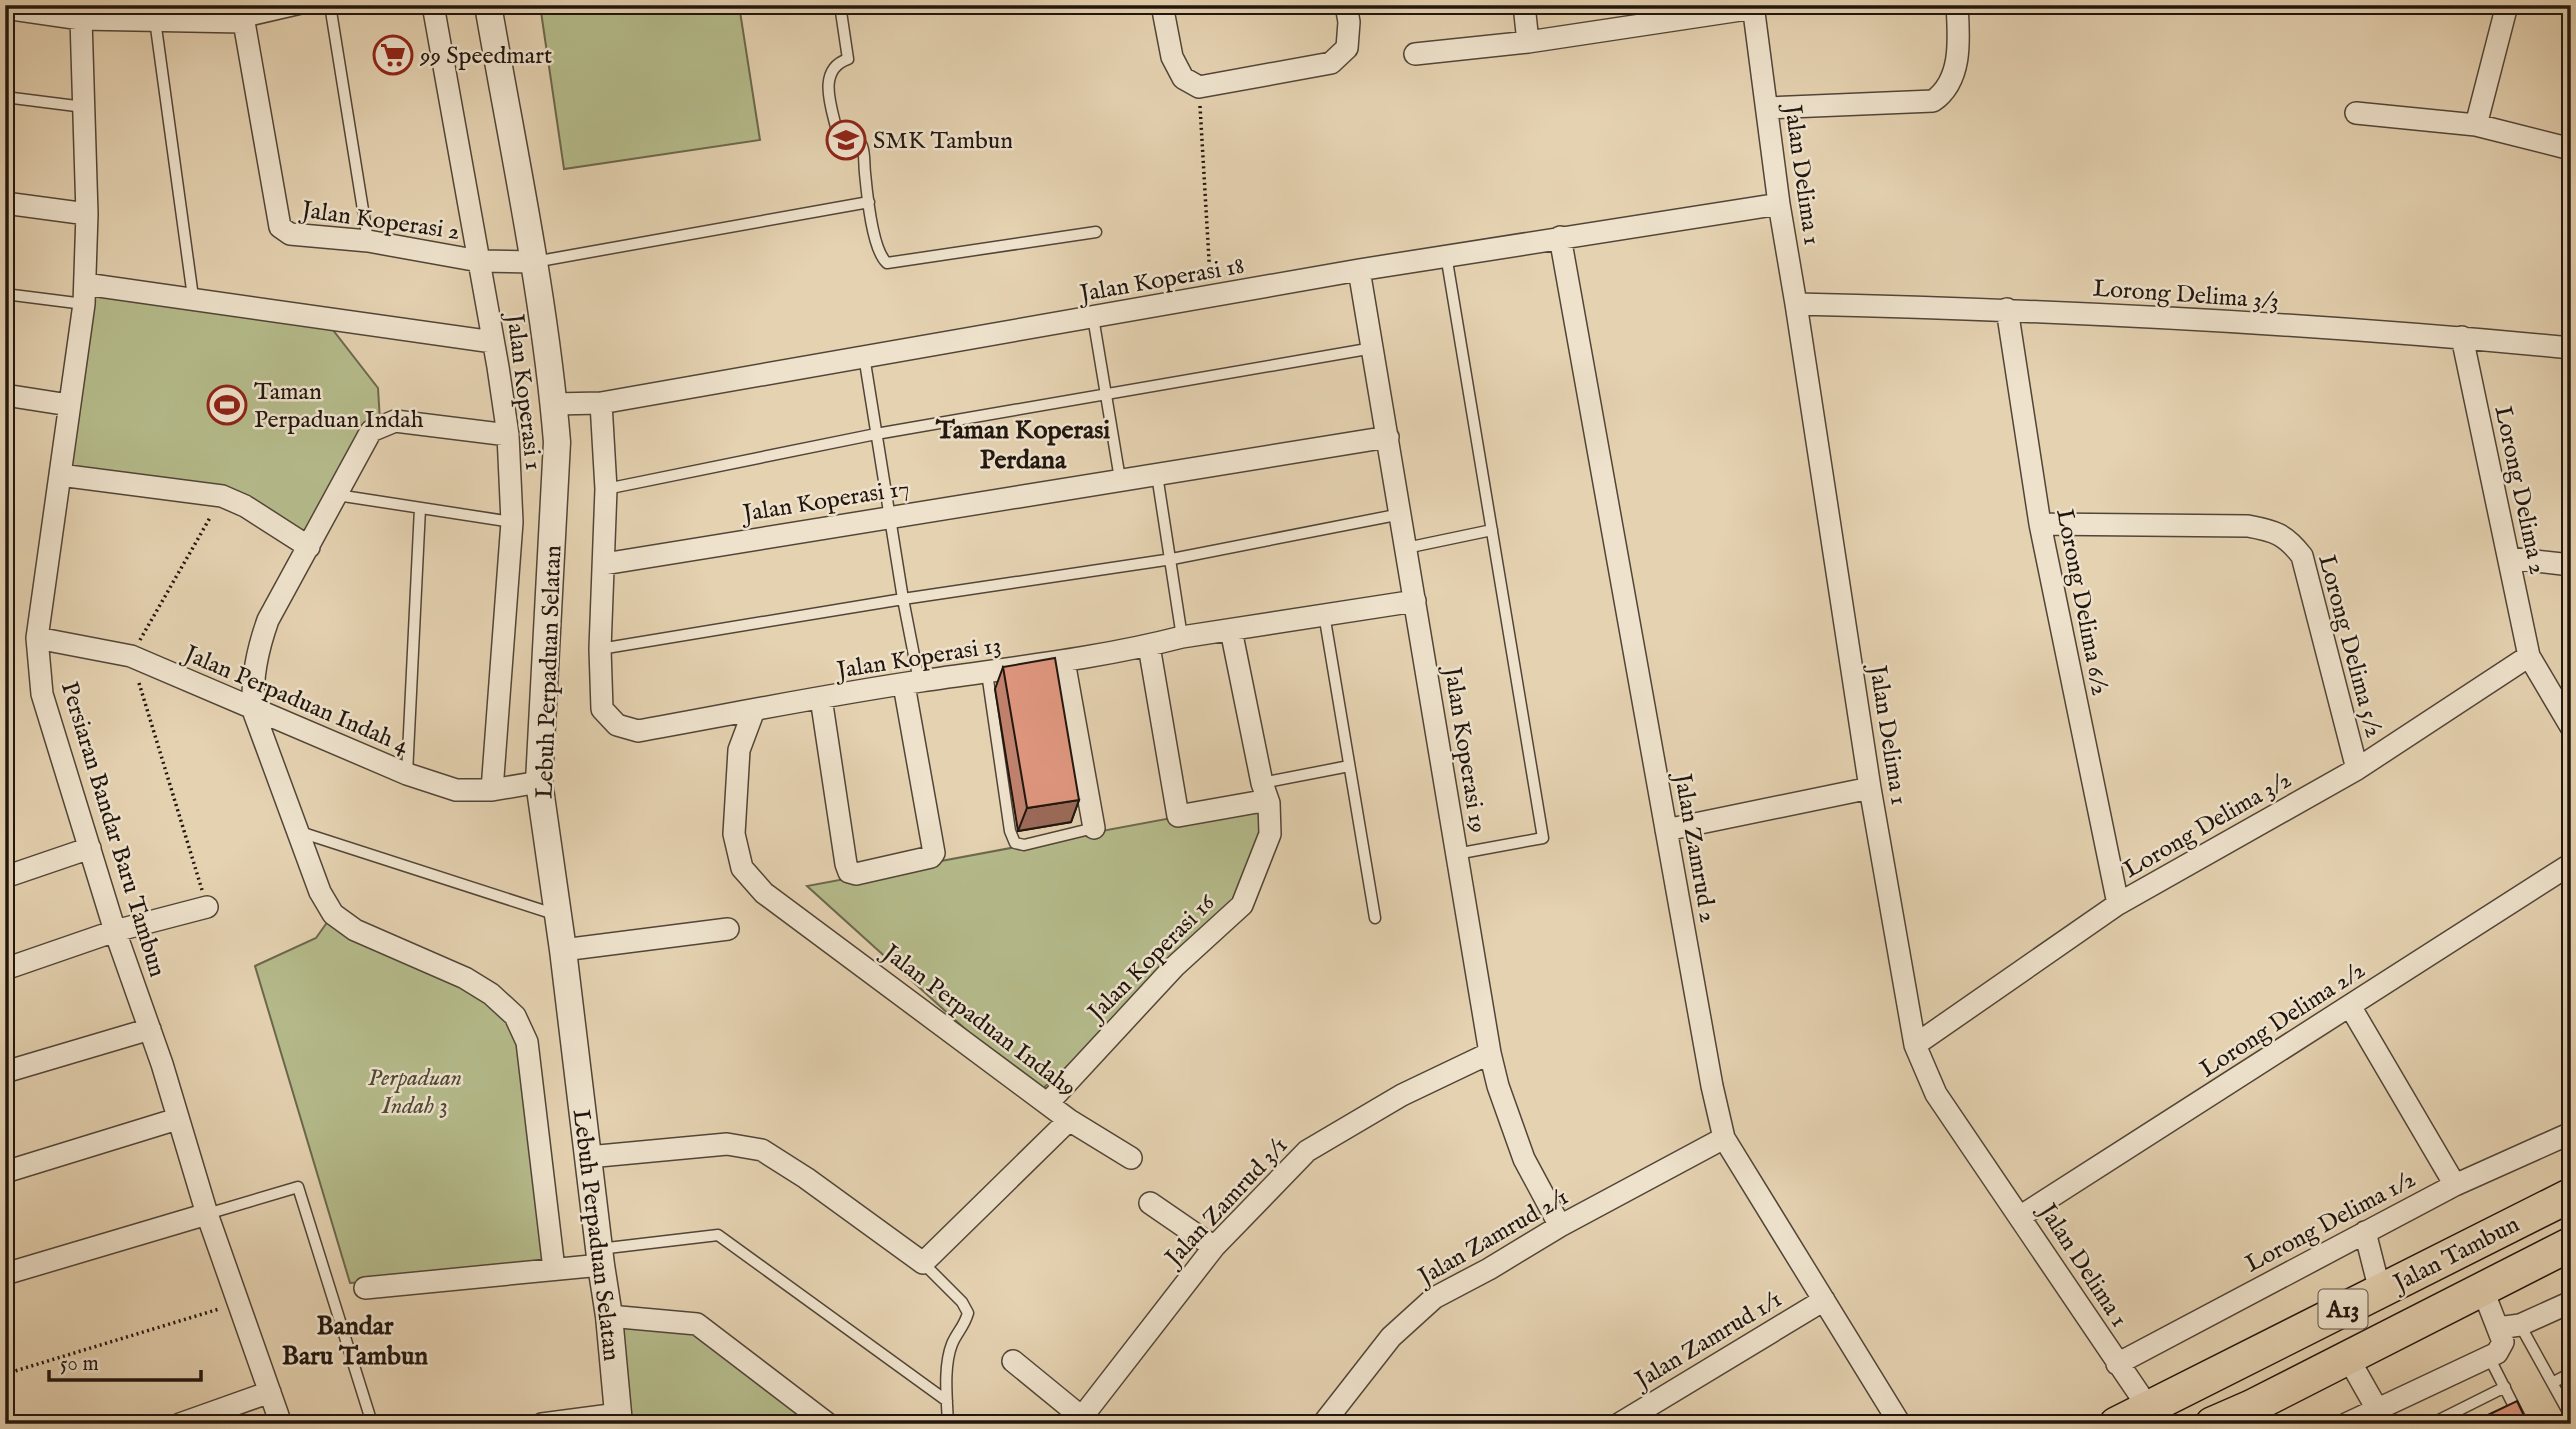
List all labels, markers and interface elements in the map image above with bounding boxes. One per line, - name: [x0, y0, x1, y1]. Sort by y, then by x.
- supermarket icon: 99 Speedmart: [372, 34, 414, 76]
- place label: 99 Speedmart: [419, 41, 552, 72]
- street label: Jalan Delima 1: [1776, 100, 1827, 247]
- school or university icon: SMK Tambun: [825, 119, 867, 161]
- place label: SMK Tambun: [873, 126, 1013, 157]
- street label: Jalan Koperasi 2: [297, 195, 462, 248]
- street label: Jalan Koperasi 18: [1075, 251, 1247, 311]
- street label: Lorong Delima 3/3: [2092, 274, 2280, 317]
- street label: Jalan Koperasi 1: [498, 309, 548, 472]
- place label: Taman Perpaduan Indah: [254, 377, 424, 436]
- sports icon: Taman Perpaduan Indah: [206, 384, 248, 426]
- street label: Lorong Delima 2: [2487, 403, 2553, 577]
- district label: Taman Koperasi Perdana: [935, 414, 1110, 477]
- street label: Jalan Koperasi 17: [738, 473, 912, 530]
- street label: Lorong Delima 6/2: [2048, 506, 2115, 698]
- street label: Lebuh Perpaduan Selatan: [530, 545, 569, 799]
- street label: Lorong Delima 5/2: [2310, 551, 2389, 741]
- street label: Jalan Koperasi 13: [832, 630, 1004, 687]
- street label: Jalan Perpaduan Indah 4: [177, 638, 414, 762]
- street label: Jalan Delima 1: [1861, 660, 1914, 807]
- street label: Jalan Koperasi 19: [1436, 662, 1493, 835]
- street label: Persiaran Bandar Baru Tambun: [53, 678, 172, 981]
- street label: Lorong Delima 3/2: [2118, 765, 2297, 886]
- street label: Jalan Zamrud 2: [1666, 768, 1723, 925]
- street label: Jalan Koperasi 16: [1080, 887, 1223, 1030]
- street label: Jalan Perpaduan Indah9: [874, 936, 1082, 1104]
- street label: Lorong Delima 2/2: [2194, 955, 2371, 1085]
- park label: Perpaduan Indah 3: [368, 1063, 462, 1122]
- street label: Lebuh Perpaduan Selatan: [565, 1107, 626, 1363]
- street label: Jalan Zamrud 3/1: [1157, 1131, 1295, 1275]
- street label: Lorong Delima 1/2: [2240, 1164, 2421, 1280]
- street label: Jalan Zamrud 2/1: [1411, 1182, 1574, 1294]
- street label: Jalan Delima 1: [2030, 1196, 2134, 1333]
- street label: Jalan Tambun: [2386, 1209, 2525, 1301]
- street label: Jalan Zamrud 1/1: [1627, 1284, 1788, 1398]
- road number: A13: [2318, 1290, 2368, 1328]
- district label: Bandar Baru Tambun: [282, 1310, 428, 1373]
- scale bar: [49, 1338, 201, 1382]
- text: 50 m: [60, 1351, 99, 1378]

